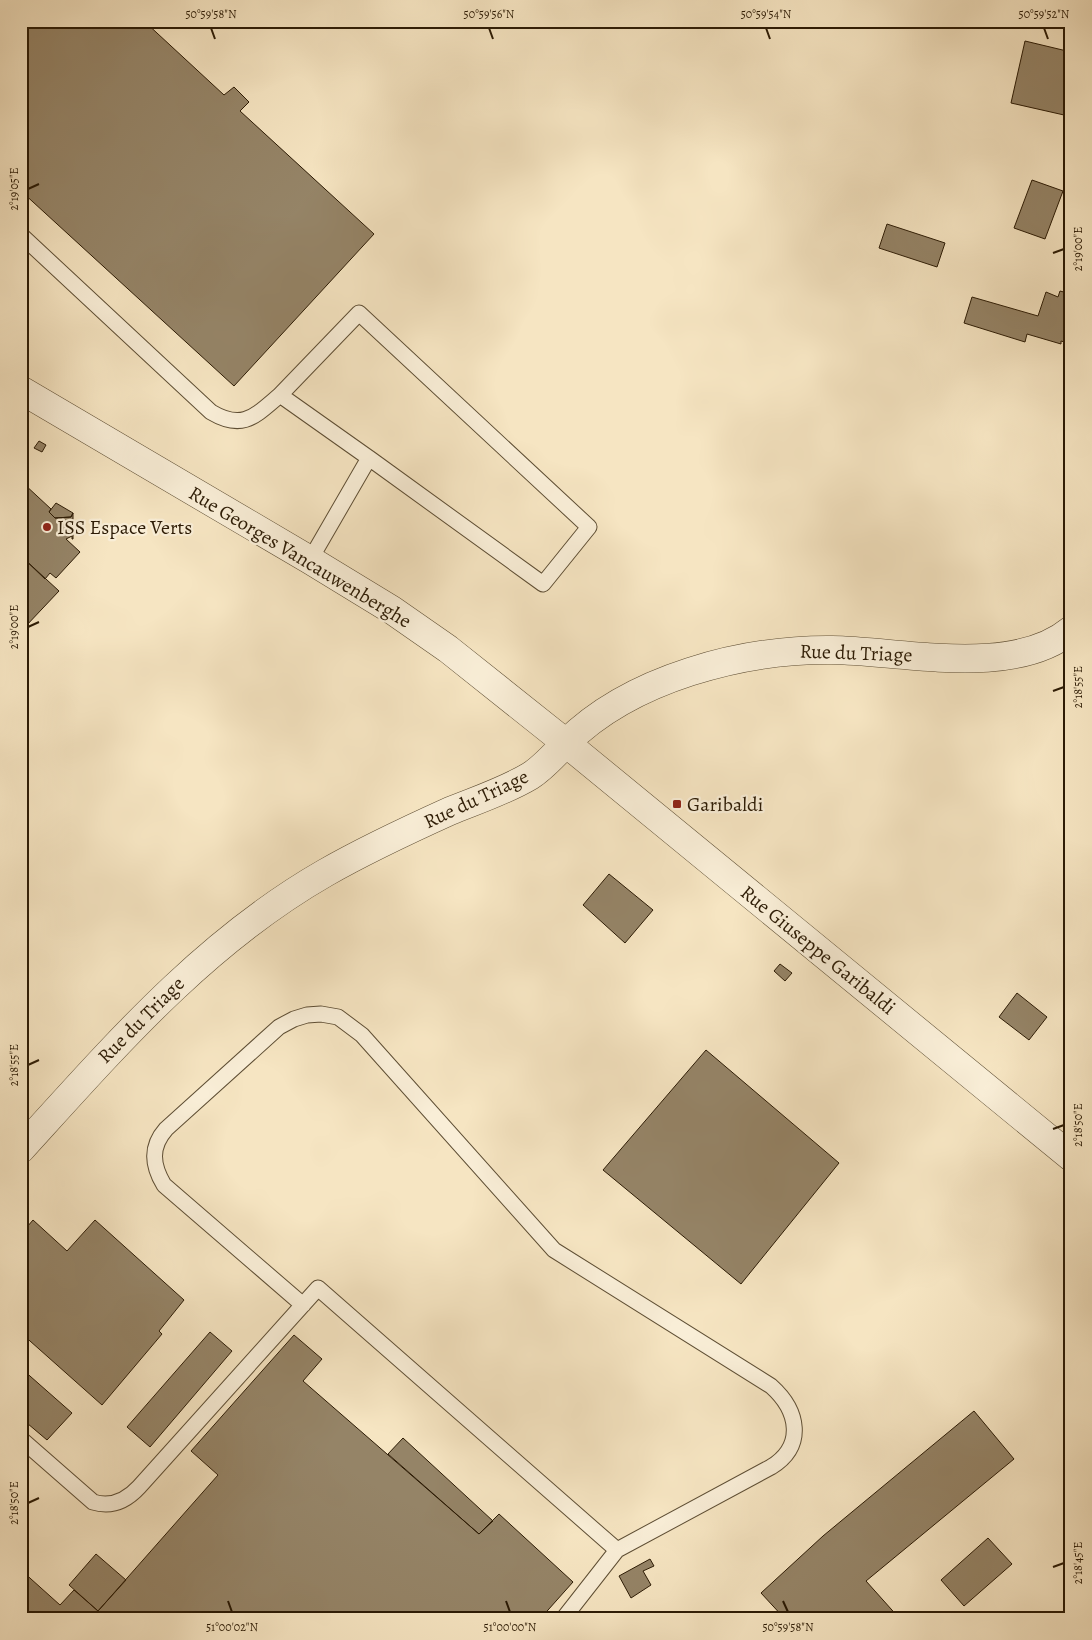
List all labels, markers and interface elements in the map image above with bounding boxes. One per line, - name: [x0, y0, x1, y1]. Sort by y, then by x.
- text: 50°59'58"N: [185, 6, 237, 22]
- text: 50°59'56"N: [464, 6, 515, 22]
- text: 50°59'54"N: [741, 6, 792, 22]
- text: 50°59'52"N: [1019, 6, 1070, 22]
- text: 2°19'05"E: [6, 167, 22, 211]
- text: 2°19'00"E: [1070, 227, 1086, 271]
- street label: Rue Georges Vancauwenberghe: [184, 480, 416, 634]
- place label: ISS Espace Verts: [57, 514, 192, 541]
- marker: ISS Espace Verts: [41, 521, 53, 533]
- text: 2°19'00"E: [6, 605, 22, 649]
- street label: Rue du Triage: [799, 638, 913, 668]
- text: 2°18'55"E: [1070, 666, 1086, 708]
- street label: Rue du Triage: [419, 763, 533, 835]
- place label: Garibaldi: [687, 791, 764, 818]
- marker: Garibaldi: [671, 798, 683, 810]
- street label: Rue Giuseppe Garibaldi: [735, 879, 901, 1021]
- street label: Rue du Triage: [92, 971, 190, 1069]
- text: 2°18'55"E: [6, 1044, 22, 1086]
- text: 2°18'50"E: [1070, 1103, 1086, 1147]
- text: 2°18'50"E: [6, 1481, 22, 1525]
- text: 2°18'45"E: [1070, 1542, 1086, 1584]
- text: 51°00'02"N: [206, 1619, 258, 1635]
- text: 51°00'00"N: [484, 1619, 537, 1635]
- text: 50°59'58"N: [762, 1619, 814, 1635]

